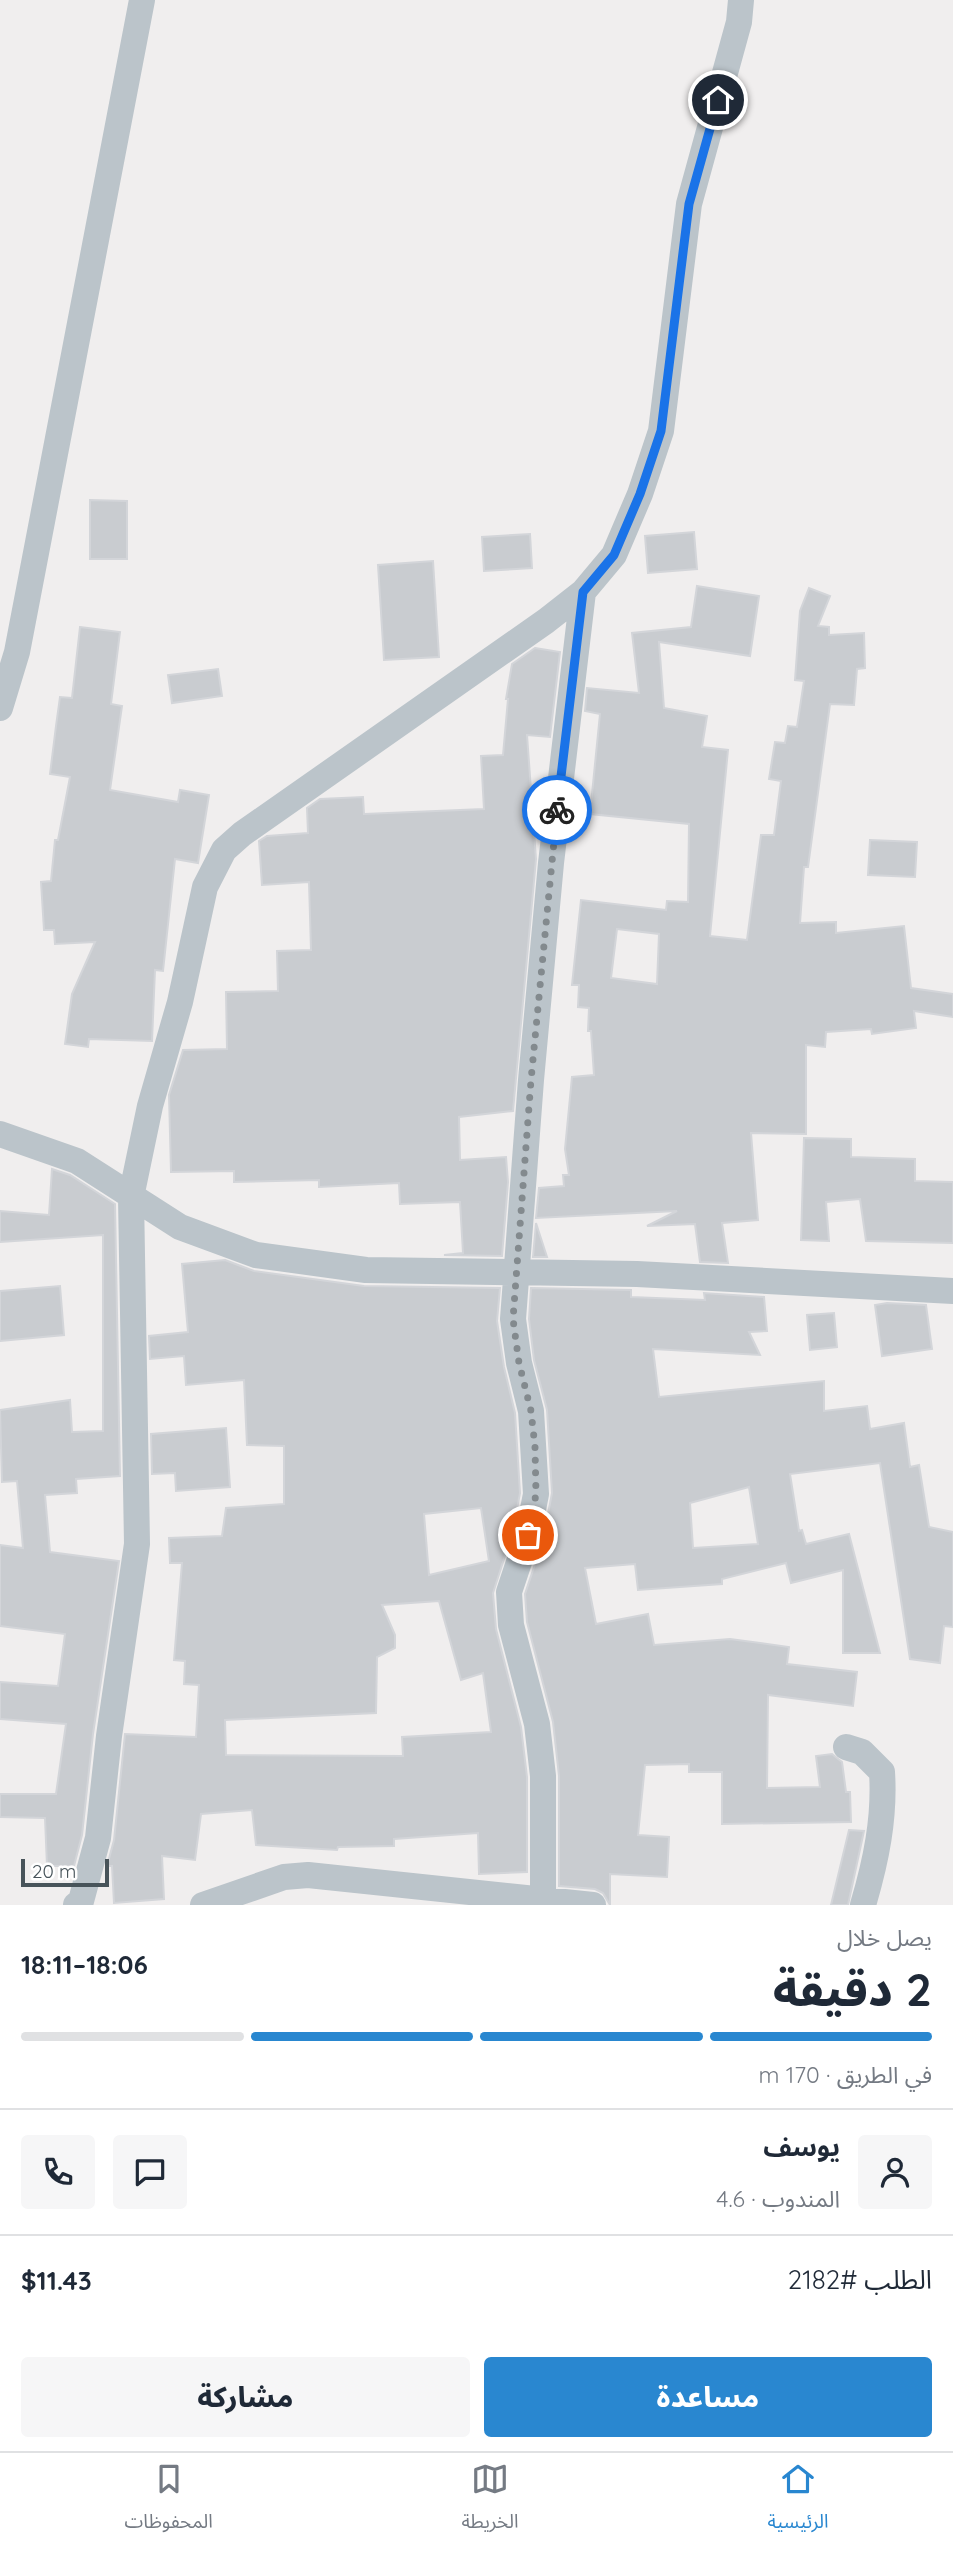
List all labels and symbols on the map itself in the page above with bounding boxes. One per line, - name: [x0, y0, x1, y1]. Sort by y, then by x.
- pin: [688, 70, 748, 130]
- courier: [522, 775, 592, 845]
- pin: [498, 1505, 558, 1565]
- scale bar: [21, 1856, 108, 1888]

